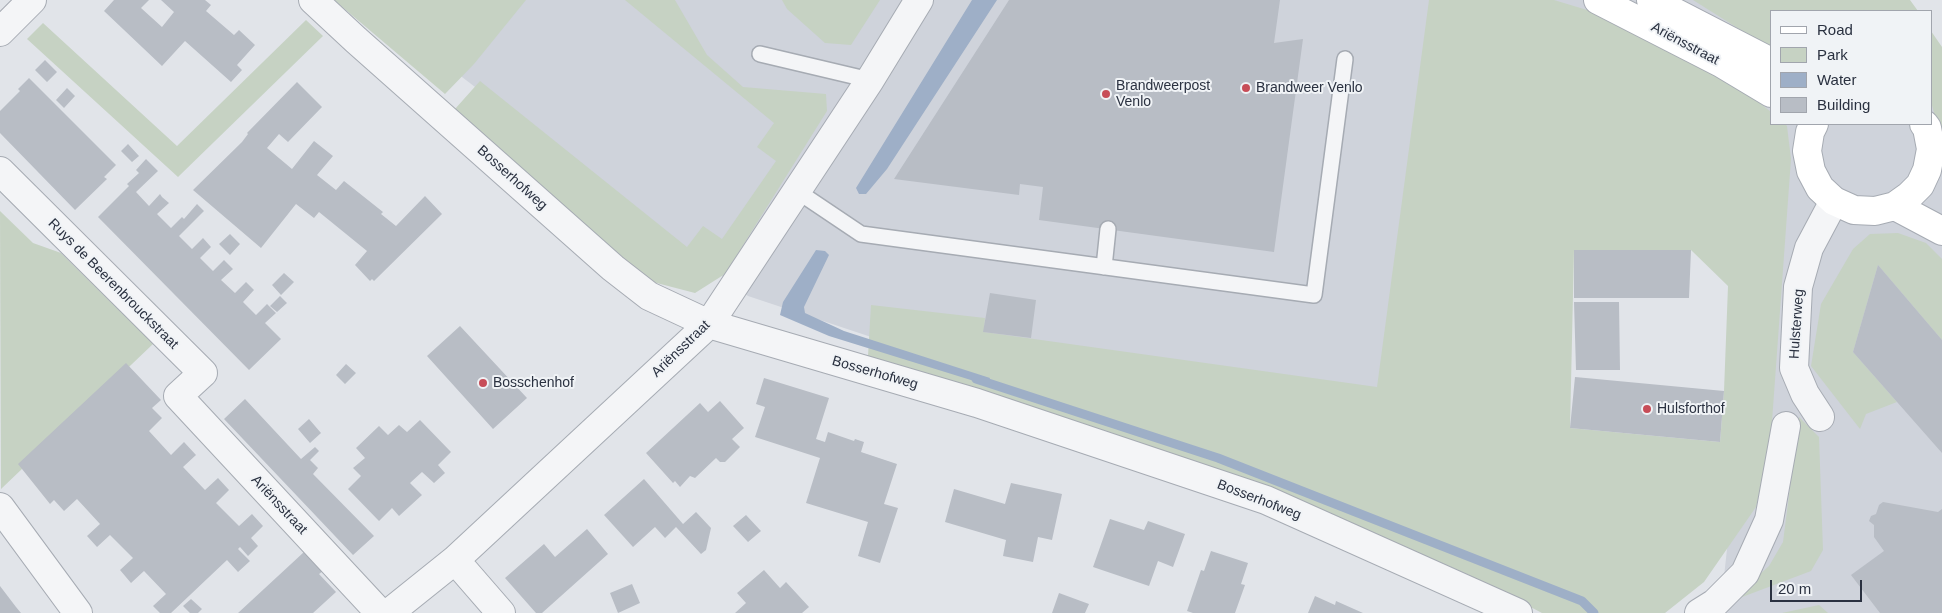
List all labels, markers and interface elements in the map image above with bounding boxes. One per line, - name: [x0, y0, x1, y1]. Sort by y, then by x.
- legend: [1770, 10, 1932, 125]
- street label: Ariënsstraat: [1648, 19, 1722, 69]
- text: Road: [1817, 21, 1853, 38]
- text: Park: [1817, 46, 1848, 63]
- text: Water: [1817, 71, 1856, 88]
- place label: Brandweerpost Venlo: [1116, 78, 1210, 110]
- place label: Brandweer Venlo: [1256, 80, 1363, 96]
- marker: Brandweer Venlo: [1240, 82, 1252, 94]
- marker: Brandweerpost Venlo: [1100, 88, 1112, 100]
- text: Building: [1817, 96, 1870, 113]
- street label: Bosserhofweg: [473, 142, 551, 214]
- street label: Ruys de Beerenbrouckstraat: [44, 215, 182, 353]
- street label: Hulsterweg: [1786, 288, 1808, 360]
- street label: Ariënsstraat: [648, 317, 714, 381]
- street label: Bosserhofweg: [830, 353, 920, 393]
- place label: Bosschenhof: [493, 375, 574, 391]
- marker: Bosschenhof: [477, 377, 489, 389]
- place label: Hulsforthof: [1657, 401, 1725, 417]
- marker: Hulsforthof: [1641, 403, 1653, 415]
- street label: Ariënsstraat: [247, 472, 311, 538]
- street label: Bosserhofweg: [1215, 476, 1303, 524]
- scale bar: [1772, 570, 1864, 602]
- text: 20 m: [1778, 580, 1811, 597]

